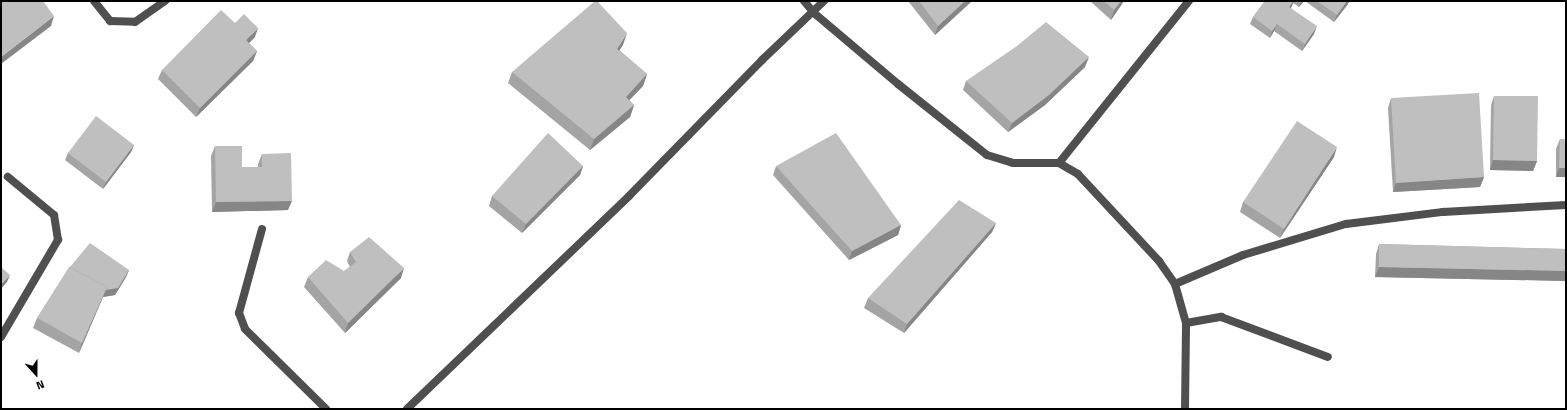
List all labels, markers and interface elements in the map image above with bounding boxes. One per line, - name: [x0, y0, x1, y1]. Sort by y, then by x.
- north arrow: [16, 354, 56, 394]
- text: N: [34, 376, 47, 394]

